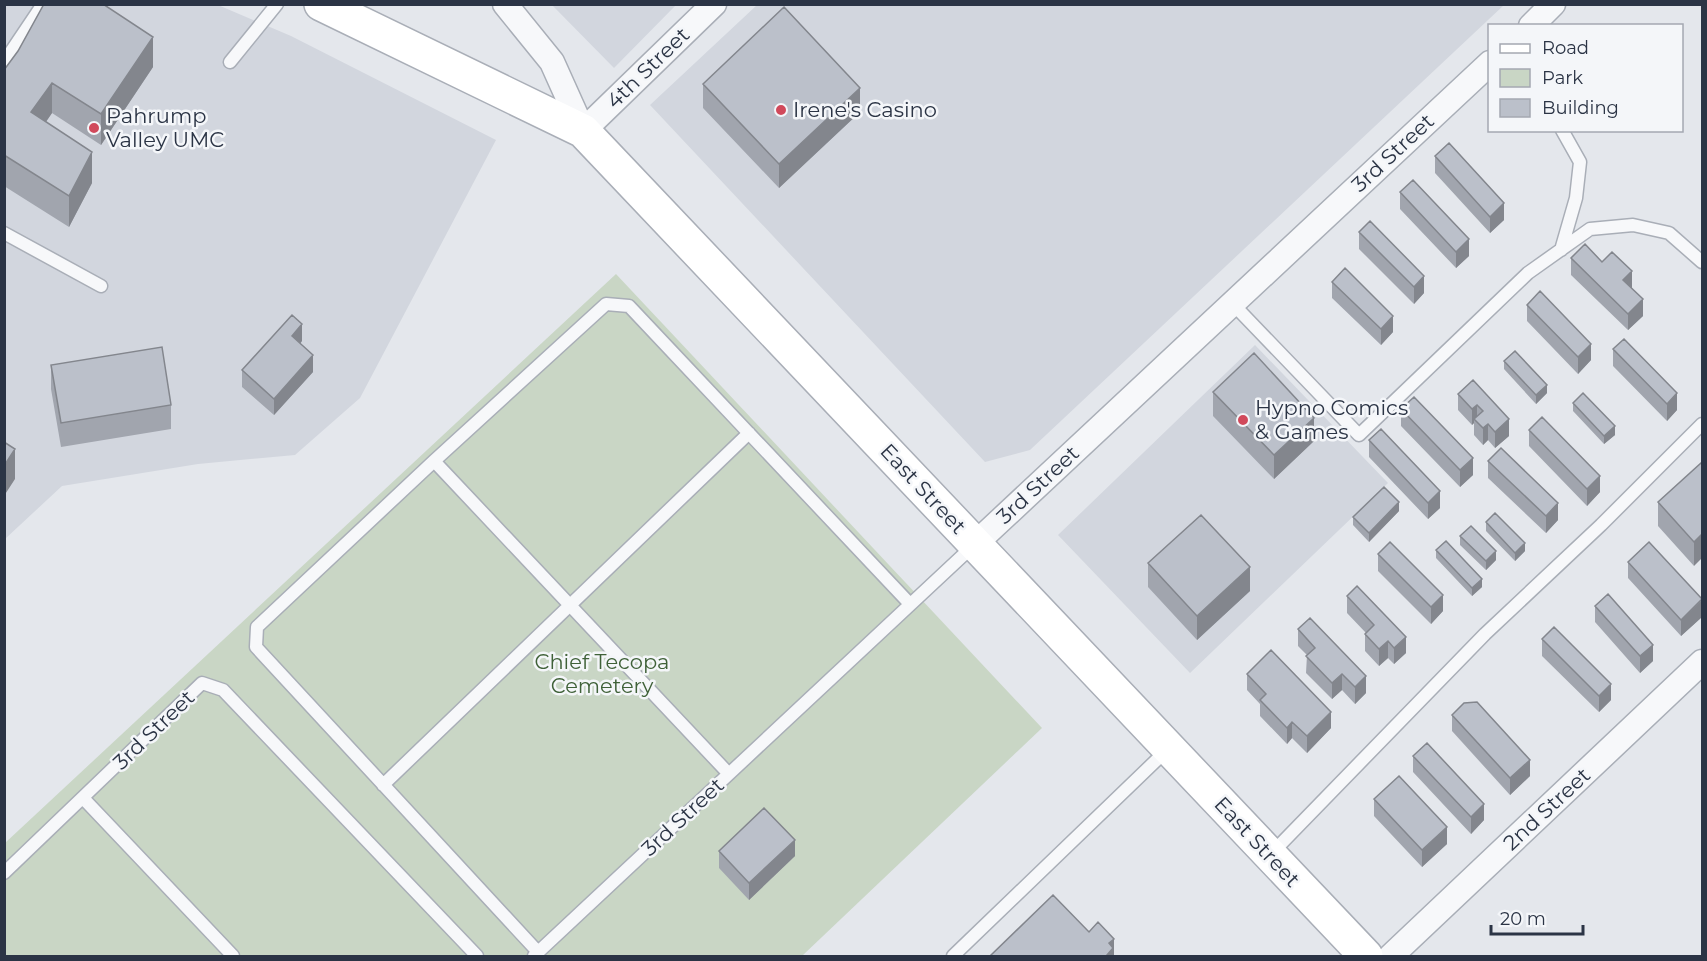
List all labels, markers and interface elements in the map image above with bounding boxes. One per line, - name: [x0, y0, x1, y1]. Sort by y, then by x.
- street label: 4th Street: [601, 22, 694, 113]
- legend: [1488, 24, 1683, 132]
- text: Road: [1542, 37, 1589, 59]
- text: Park: [1542, 67, 1583, 89]
- place label: Irene's Casino: [793, 97, 937, 122]
- text: Building: [1542, 97, 1619, 119]
- place label: Pahrump Valley UMC: [106, 103, 224, 152]
- marker: Irene's Casino: [774, 103, 788, 117]
- street label: 3rd Street: [1346, 108, 1439, 197]
- marker: Pahrump Valley UMC: [87, 121, 101, 135]
- place label: Hypno Comics & Games: [1255, 395, 1408, 444]
- marker: Hypno Comics & Games: [1236, 413, 1250, 427]
- street label: East Street: [875, 438, 971, 539]
- street label: 3rd Street: [991, 440, 1084, 529]
- park label: Chief Tecopa Cemetery: [535, 649, 669, 698]
- street label: 3rd Street: [108, 685, 199, 774]
- street label: 2nd Street: [1498, 762, 1595, 855]
- street label: 3rd Street: [636, 772, 729, 861]
- street label: East Street: [1209, 791, 1305, 892]
- scale bar: [1491, 898, 1582, 936]
- text: 20 m: [1500, 908, 1546, 930]

